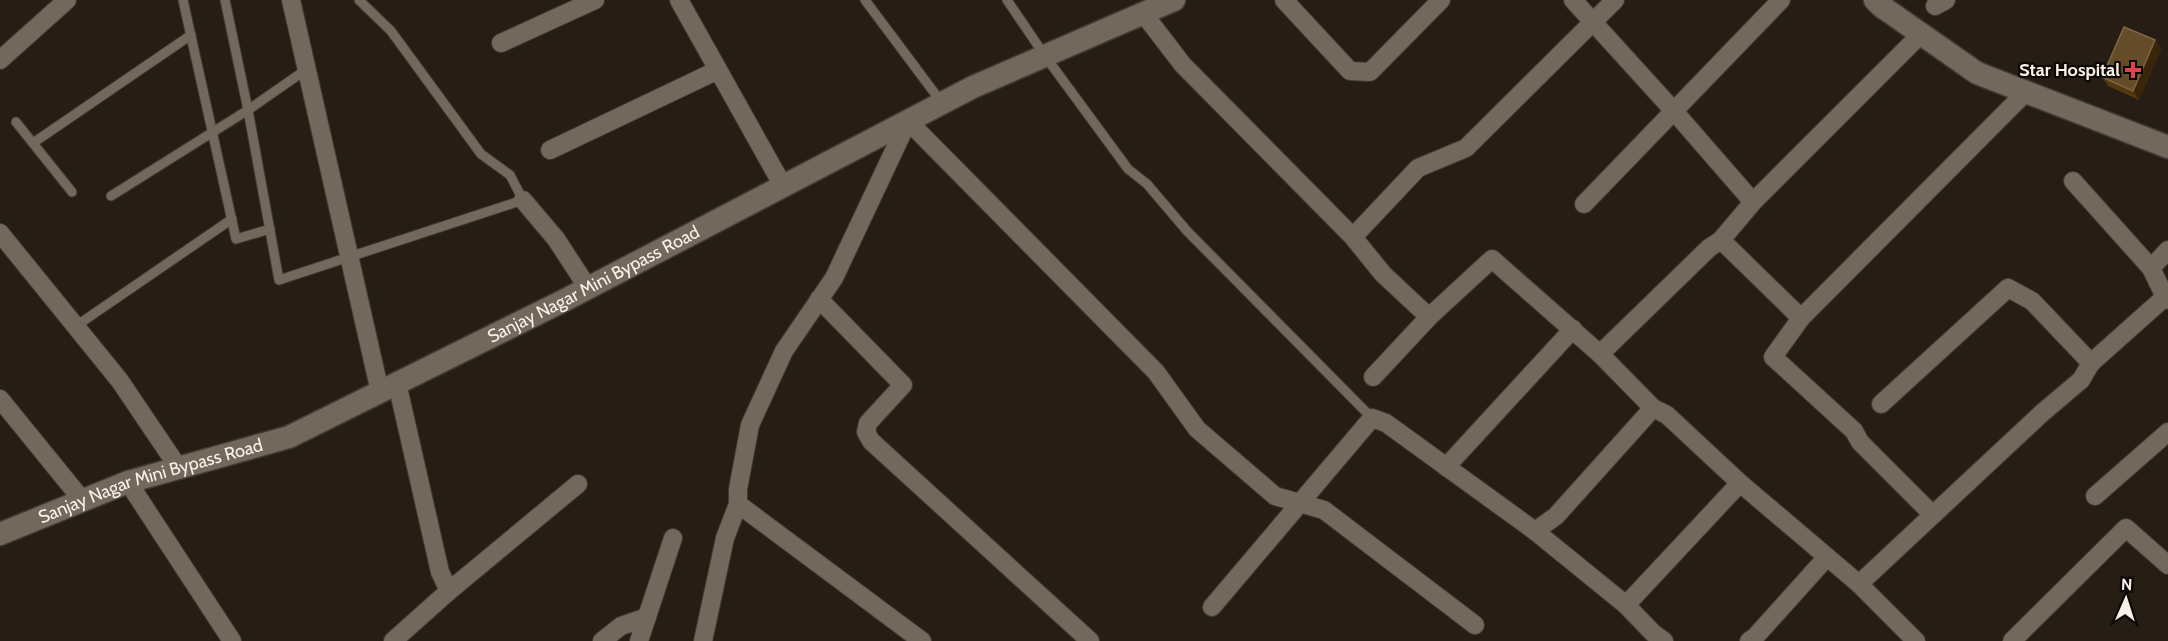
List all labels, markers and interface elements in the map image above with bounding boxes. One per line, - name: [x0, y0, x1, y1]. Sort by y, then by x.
- place label: Star Hospital: [2019, 59, 2120, 81]
- marker: Star Hospital: [2124, 61, 2142, 79]
- street label: Sanjay Nagar Mini Bypass Road: [484, 221, 703, 348]
- street label: Sanjay Nagar Mini Bypass Road: [35, 434, 265, 528]
- north arrow: [2096, 569, 2156, 629]
- text: N: [2121, 575, 2133, 594]

